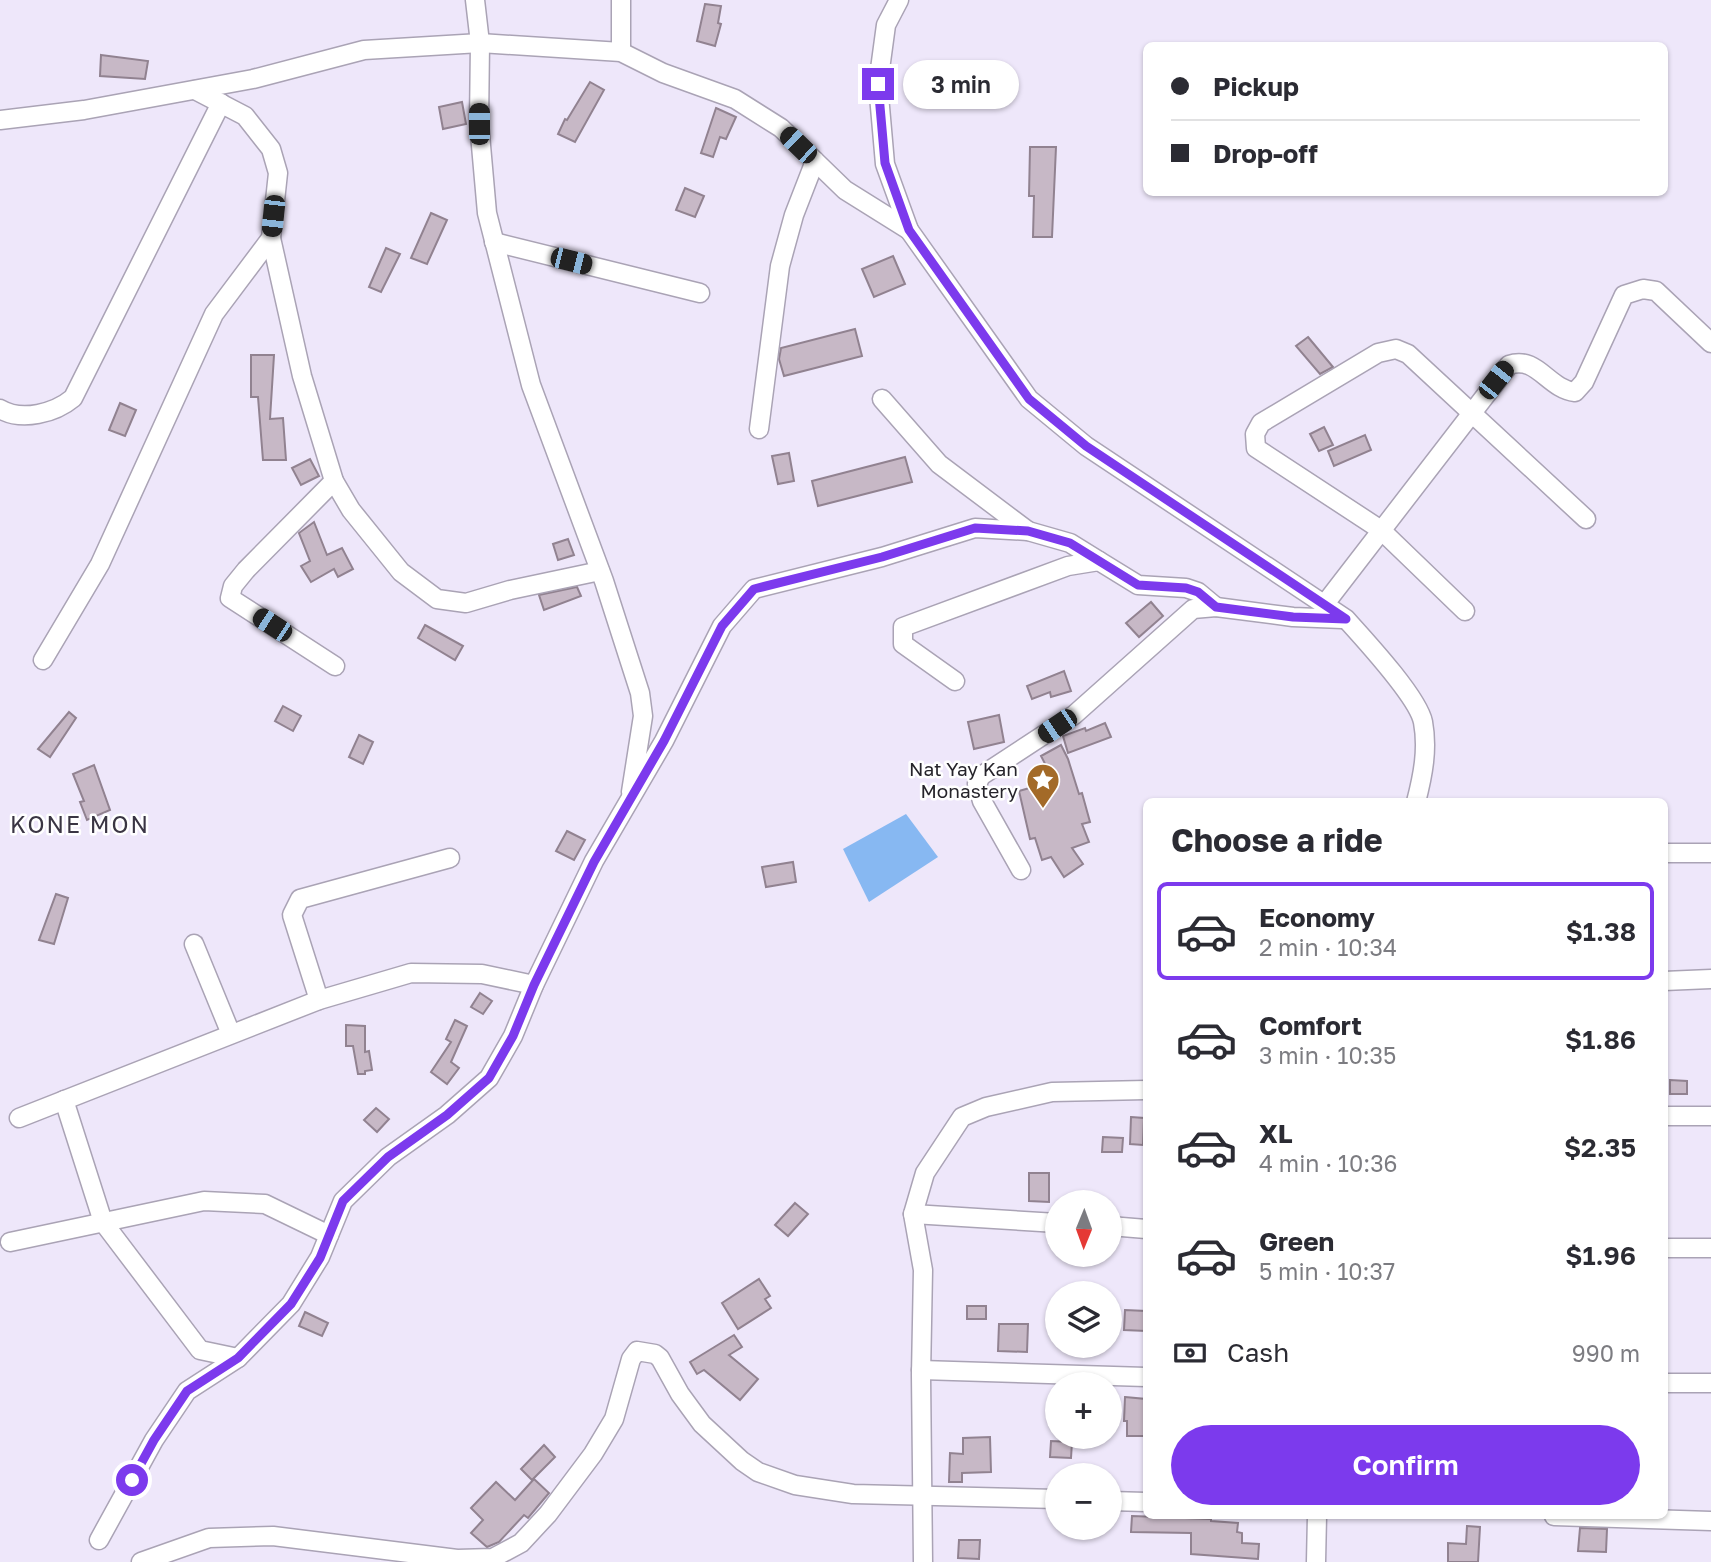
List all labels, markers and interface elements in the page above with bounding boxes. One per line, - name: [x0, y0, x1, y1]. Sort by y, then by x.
- callout: 3 min: [903, 60, 1018, 108]
- route end: [862, 68, 894, 100]
- text: 3 min: [931, 70, 991, 98]
- text: Pickup: [1213, 71, 1299, 102]
- car: [469, 103, 490, 145]
- car: [776, 123, 821, 167]
- text: Drop-off: [1213, 138, 1318, 169]
- car: [261, 194, 286, 238]
- car: [549, 246, 594, 276]
- car: [1475, 357, 1518, 403]
- car: [249, 605, 296, 645]
- car: [1034, 706, 1081, 746]
- place label: Nat Yay Kan Monastery: [909, 757, 1018, 802]
- place icon: Nat Yay Kan Monastery: [1024, 761, 1062, 810]
- district label: KONE MON: [10, 810, 150, 838]
- text: Choose a ride: [1171, 821, 1383, 859]
- icon: car: [1175, 900, 1238, 963]
- text: Economy: [1259, 902, 1375, 933]
- text: $1.38: [1566, 916, 1636, 947]
- text: 2 min · 10:34: [1259, 933, 1397, 961]
- icon: car: [1175, 1008, 1238, 1071]
- text: Comfort: [1259, 1010, 1362, 1041]
- text: $1.86: [1565, 1024, 1636, 1055]
- text: 3 min · 10:35: [1259, 1041, 1396, 1069]
- icon: car: [1175, 1116, 1238, 1179]
- text: XL: [1259, 1118, 1293, 1149]
- text: $2.35: [1564, 1132, 1636, 1163]
- text: 4 min · 10:36: [1259, 1149, 1398, 1177]
- north arrow: [1045, 1190, 1122, 1267]
- map controls: [1045, 1190, 1122, 1540]
- icon: car: [1175, 1224, 1238, 1287]
- text: Green: [1259, 1226, 1334, 1257]
- text: $1.96: [1565, 1240, 1636, 1271]
- text: 5 min · 10:37: [1259, 1257, 1395, 1285]
- button: layers: [1045, 1281, 1122, 1358]
- icon: cash: [1171, 1334, 1209, 1372]
- text: Cash: [1227, 1337, 1289, 1368]
- text: 990 m: [1572, 1339, 1640, 1367]
- button: +: [1045, 1372, 1122, 1449]
- button: Confirm: [1171, 1425, 1640, 1505]
- button: −: [1045, 1463, 1122, 1540]
- route start: [116, 1464, 148, 1496]

